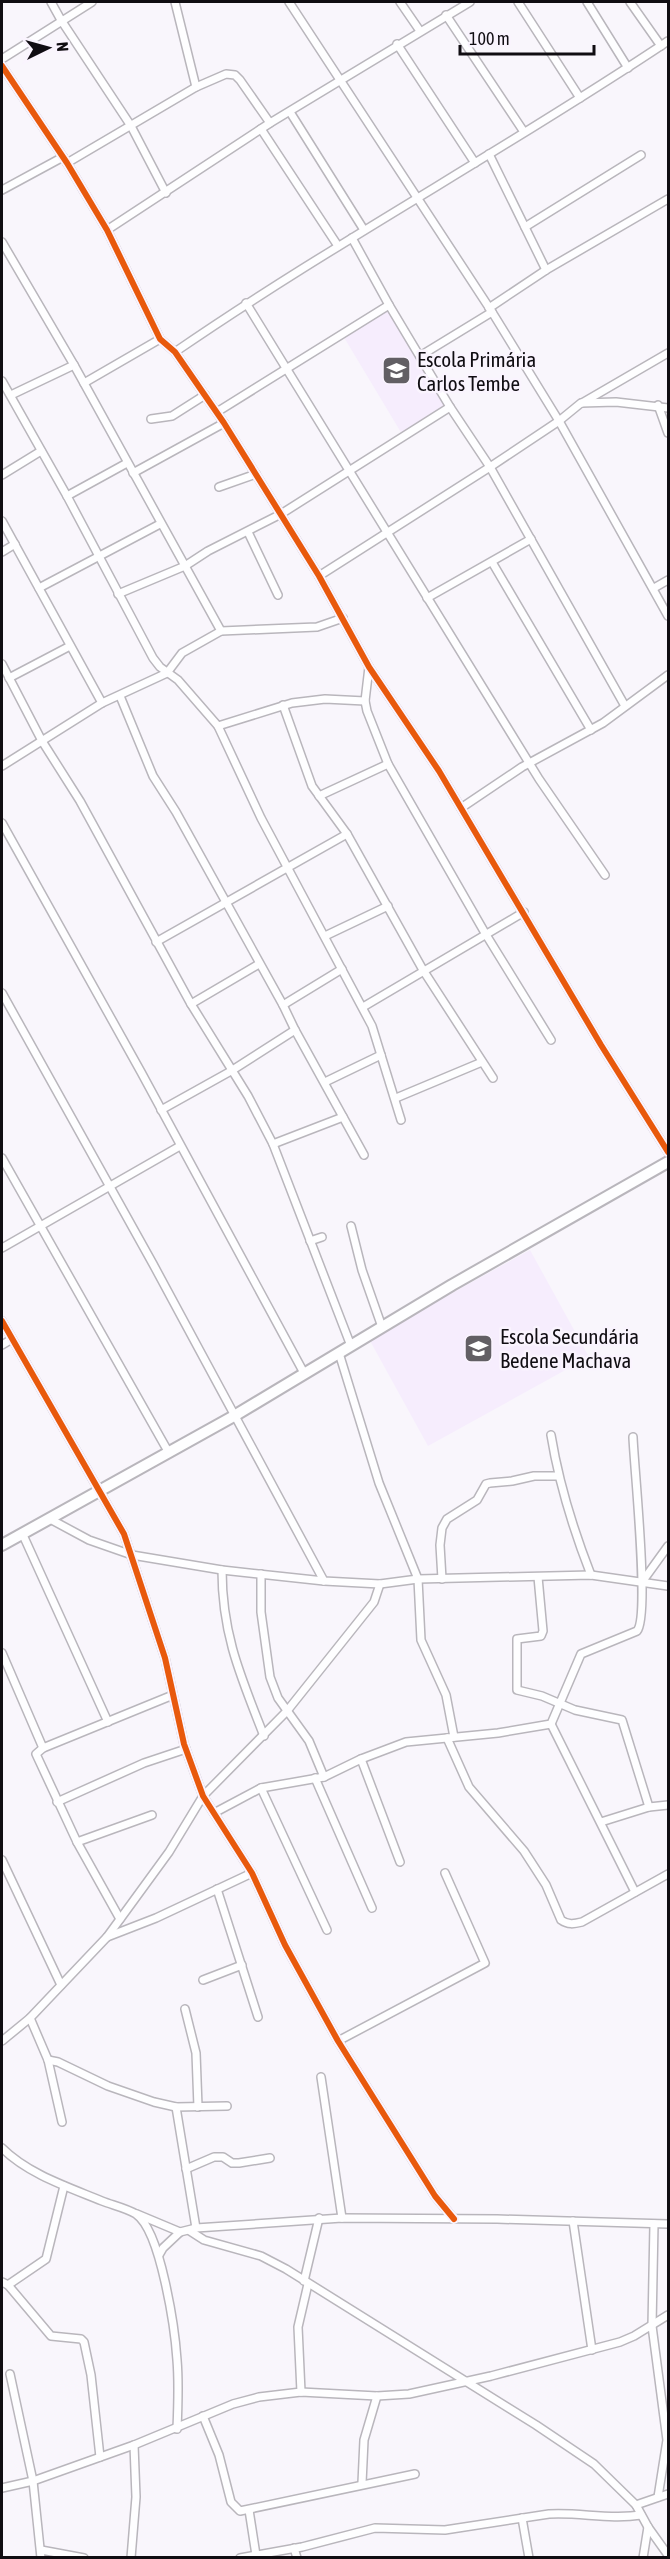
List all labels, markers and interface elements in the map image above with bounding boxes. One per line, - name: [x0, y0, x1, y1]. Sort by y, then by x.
- north arrow: [18, 18, 78, 78]
- scale bar: [460, 18, 594, 56]
- text: 100 m: [469, 28, 510, 49]
- text: N: [54, 41, 72, 52]
- place label: Escola Primária Carlos Tembe: [417, 347, 536, 395]
- school or university icon: Escola Primária Carlos Tembe: [380, 355, 412, 387]
- place label: Escola Secundária Bedene Machava: [500, 1324, 639, 1372]
- school or university icon: Escola Secundária Bedene Machava: [463, 1332, 495, 1364]

